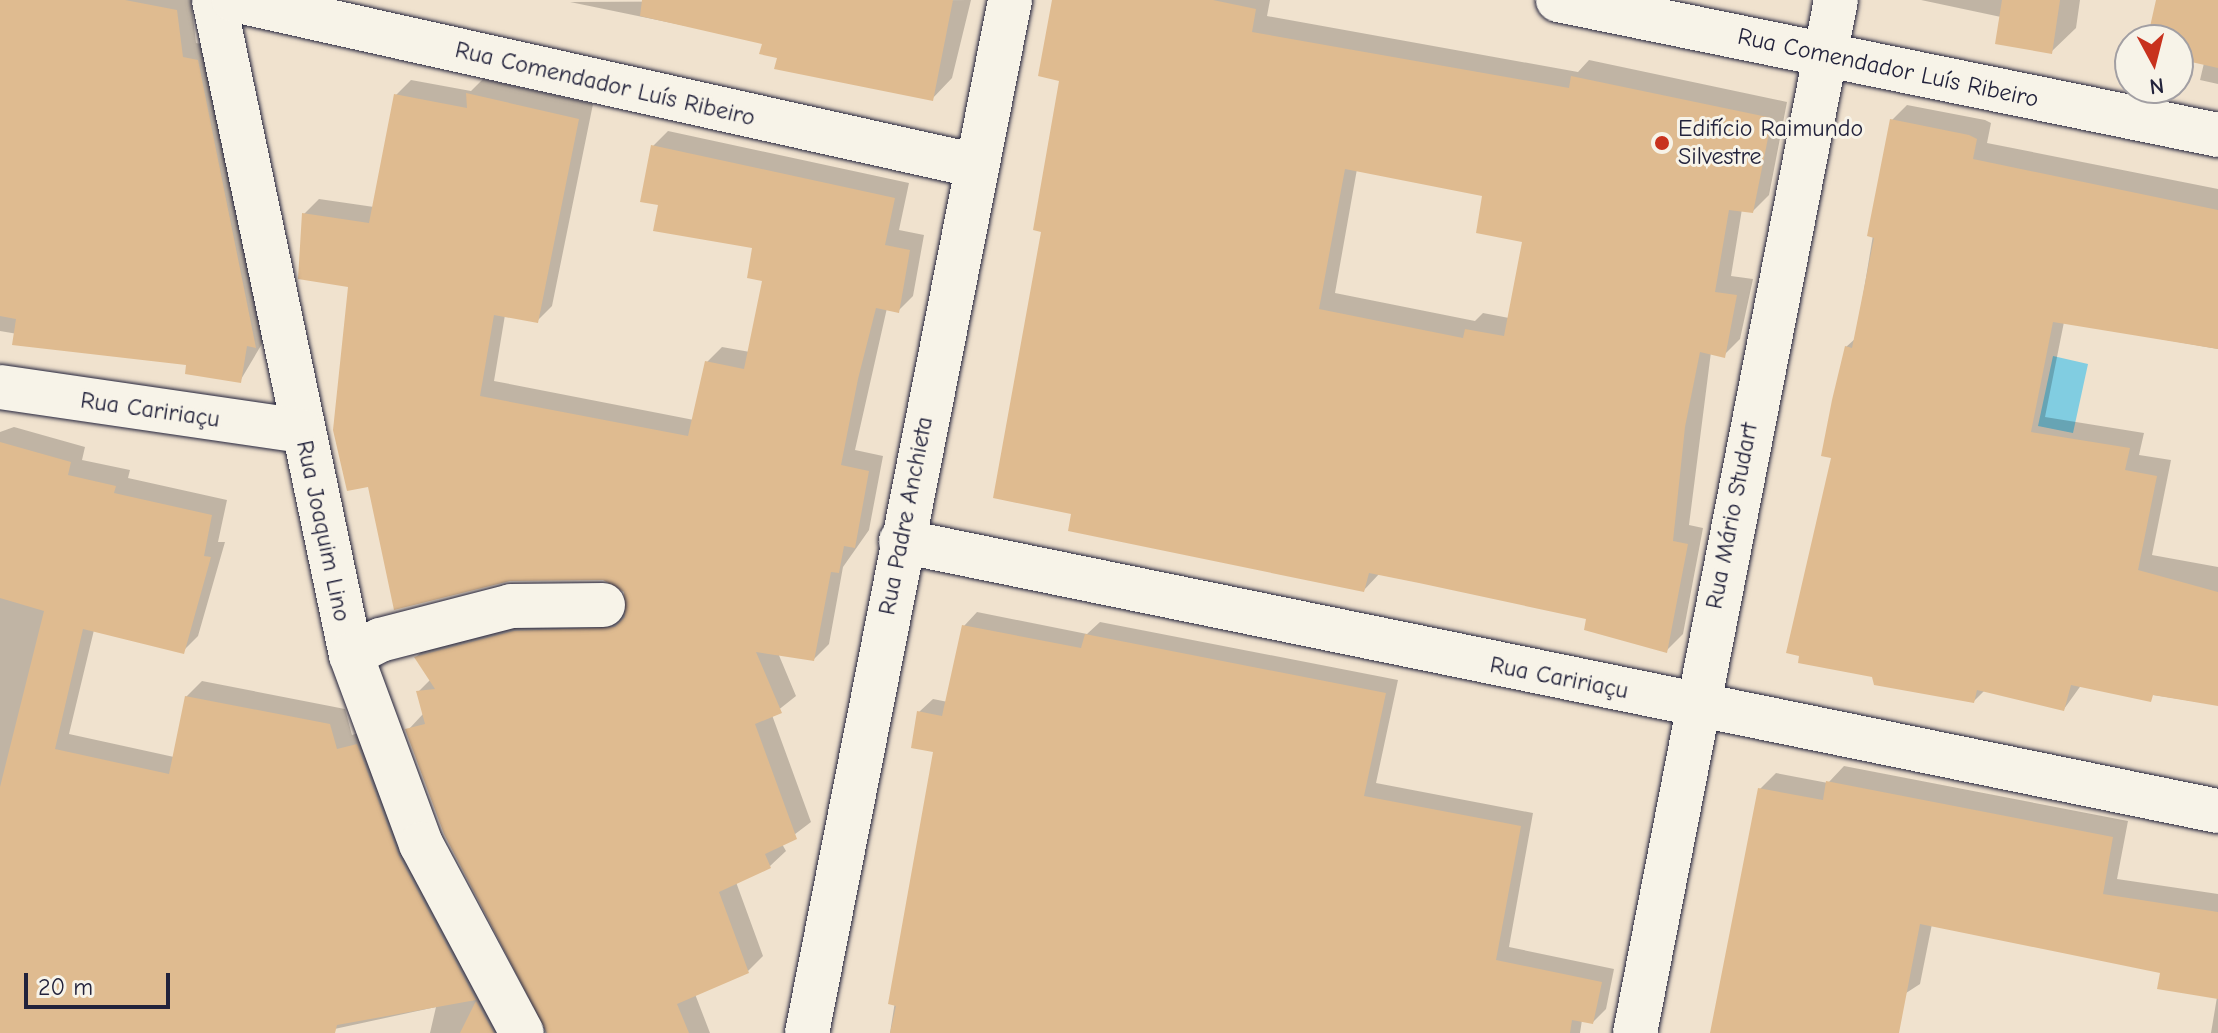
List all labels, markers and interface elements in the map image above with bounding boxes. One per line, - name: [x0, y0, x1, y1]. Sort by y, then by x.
- street label: Rua Comendador Luís Ribeiro: [1735, 22, 2041, 114]
- north arrow: [2114, 24, 2194, 104]
- street label: Rua Comendador Luís Ribeiro: [452, 35, 758, 133]
- text: N: [2148, 72, 2165, 100]
- place label: Edifício Raimundo Silvestre: [1678, 115, 1863, 171]
- marker: Edifício Raimundo Silvestre: [1653, 134, 1671, 152]
- street label: Rua Caririaçu: [79, 386, 221, 434]
- street label: Rua Padre Anchieta: [873, 414, 939, 618]
- street label: Rua Mário Studart: [1700, 420, 1764, 612]
- street label: Rua Joaquim Lino: [290, 438, 356, 624]
- street label: Rua Caririaçu: [1487, 650, 1631, 706]
- scale bar: [28, 957, 174, 1007]
- text: 20 m: [38, 973, 93, 1001]

